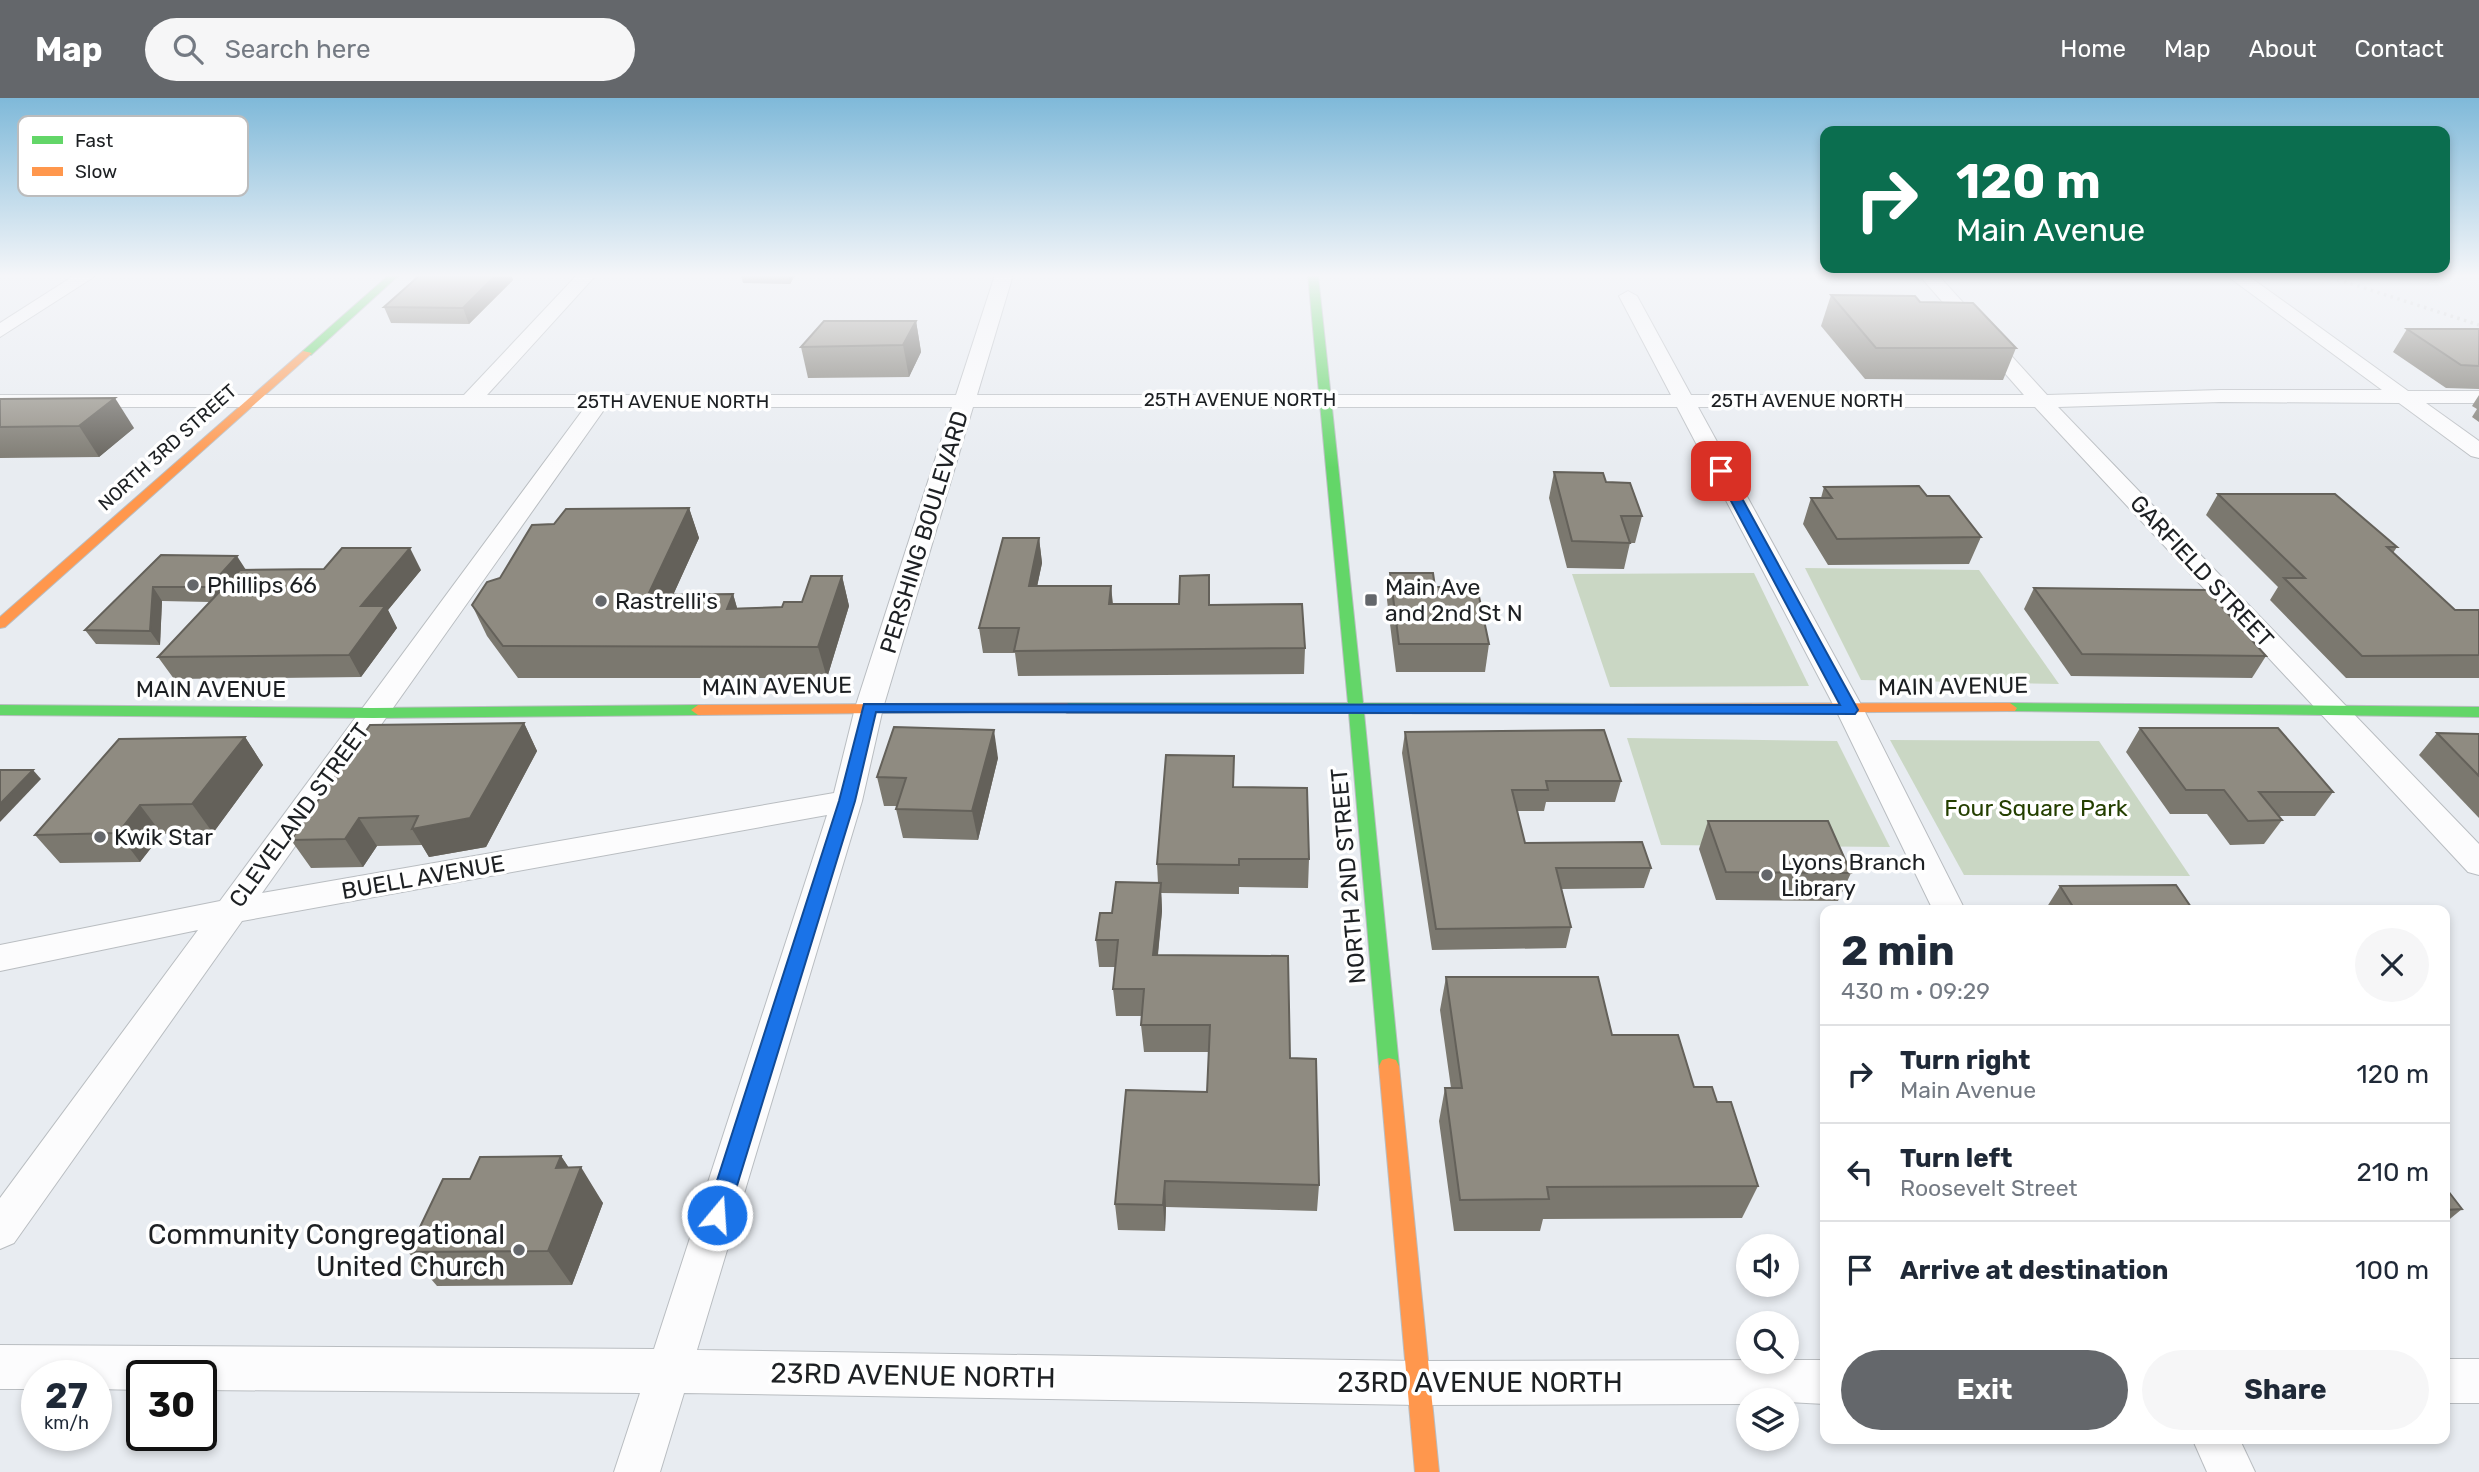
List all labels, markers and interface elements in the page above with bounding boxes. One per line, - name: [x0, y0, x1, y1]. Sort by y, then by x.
- search box: [145, 18, 635, 81]
- text: Map: [35, 30, 103, 69]
- icon: search: [169, 30, 207, 68]
- text: Search here: [225, 34, 370, 65]
- text: Home: [2060, 35, 2126, 63]
- text: Map: [2164, 35, 2211, 63]
- text: About: [2249, 35, 2317, 63]
- text: Contact: [2355, 35, 2444, 63]
- legend: [18, 116, 248, 196]
- text: Fast: [75, 129, 114, 152]
- text: 120 m: [1956, 152, 2101, 210]
- icon: right: [1841, 154, 1932, 245]
- text: Slow: [75, 160, 117, 183]
- text: Main Avenue: [1956, 211, 2145, 249]
- street label: NORTH 3RD STREET: [93, 379, 241, 516]
- street label: 25TH AVENUE NORTH: [1144, 388, 1336, 411]
- street label: 25TH AVENUE NORTH: [1711, 389, 1903, 412]
- street label: 25TH AVENUE NORTH: [577, 390, 769, 413]
- street label: PERSHING BOULEVARD: [874, 407, 974, 657]
- pin: [1691, 441, 1751, 501]
- icon: arrive: [1702, 452, 1740, 490]
- street label: GARFIELD STREET: [2124, 489, 2280, 653]
- place label: Phillips 66: [207, 571, 317, 599]
- place label: Main Ave and 2nd St N: [1385, 573, 1523, 627]
- marker: Phillips 66: [185, 577, 201, 593]
- place label: Rastrelli's: [615, 587, 718, 615]
- marker: Main Ave and 2nd St N: [1363, 592, 1379, 608]
- marker: Rastrelli's: [593, 593, 609, 609]
- street label: MAIN AVENUE: [702, 671, 852, 701]
- street label: MAIN AVENUE: [1878, 671, 2028, 701]
- street label: MAIN AVENUE: [136, 675, 286, 703]
- street label: CLEVELAND STREET: [223, 718, 375, 912]
- street label: NORTH 2ND STREET: [1325, 767, 1371, 985]
- park label: Four Square Park: [1944, 794, 2128, 822]
- place label: Kwik Star: [114, 823, 213, 851]
- marker: Kwik Star: [92, 829, 108, 845]
- place label: Lyons Branch Library: [1781, 848, 1926, 902]
- street label: BUELL AVENUE: [339, 849, 507, 905]
- marker: Lyons Branch Library: [1759, 867, 1775, 883]
- text: 2 min: [1841, 926, 1955, 976]
- button: close: [2355, 928, 2429, 1002]
- text: 430 m · 09:29: [1841, 977, 1990, 1005]
- text: Turn right: [1900, 1045, 2030, 1076]
- icon: right: [1841, 1055, 1879, 1093]
- text: 120 m: [2357, 1059, 2429, 1090]
- text: Main Avenue: [1900, 1076, 2036, 1104]
- text: Turn left: [1900, 1143, 2012, 1174]
- icon: left: [1841, 1153, 1879, 1191]
- text: 210 m: [2357, 1157, 2429, 1188]
- text: Roosevelt Street: [1900, 1174, 2077, 1202]
- position arrow: [680, 1178, 754, 1252]
- place label: Community Congregational United Church: [148, 1218, 505, 1283]
- map controls: [1736, 1234, 1799, 1451]
- button: sound: [1736, 1234, 1799, 1297]
- marker: Community Congregational United Church: [511, 1242, 527, 1258]
- icon: arrive: [1841, 1251, 1879, 1289]
- text: Arrive at destination: [1900, 1255, 2168, 1286]
- text: 100 m: [2355, 1255, 2429, 1286]
- button: search: [1736, 1311, 1799, 1374]
- button: Exit: [1841, 1350, 2128, 1430]
- button: Share: [2142, 1350, 2429, 1430]
- street label: 23RD AVENUE NORTH: [770, 1357, 1056, 1394]
- speed limit sign: 30: [126, 1360, 217, 1451]
- street label: 23RD AVENUE NORTH: [1337, 1366, 1623, 1399]
- text: 27: [45, 1375, 88, 1417]
- button: layers: [1736, 1388, 1799, 1451]
- text: km/h: [44, 1412, 89, 1434]

